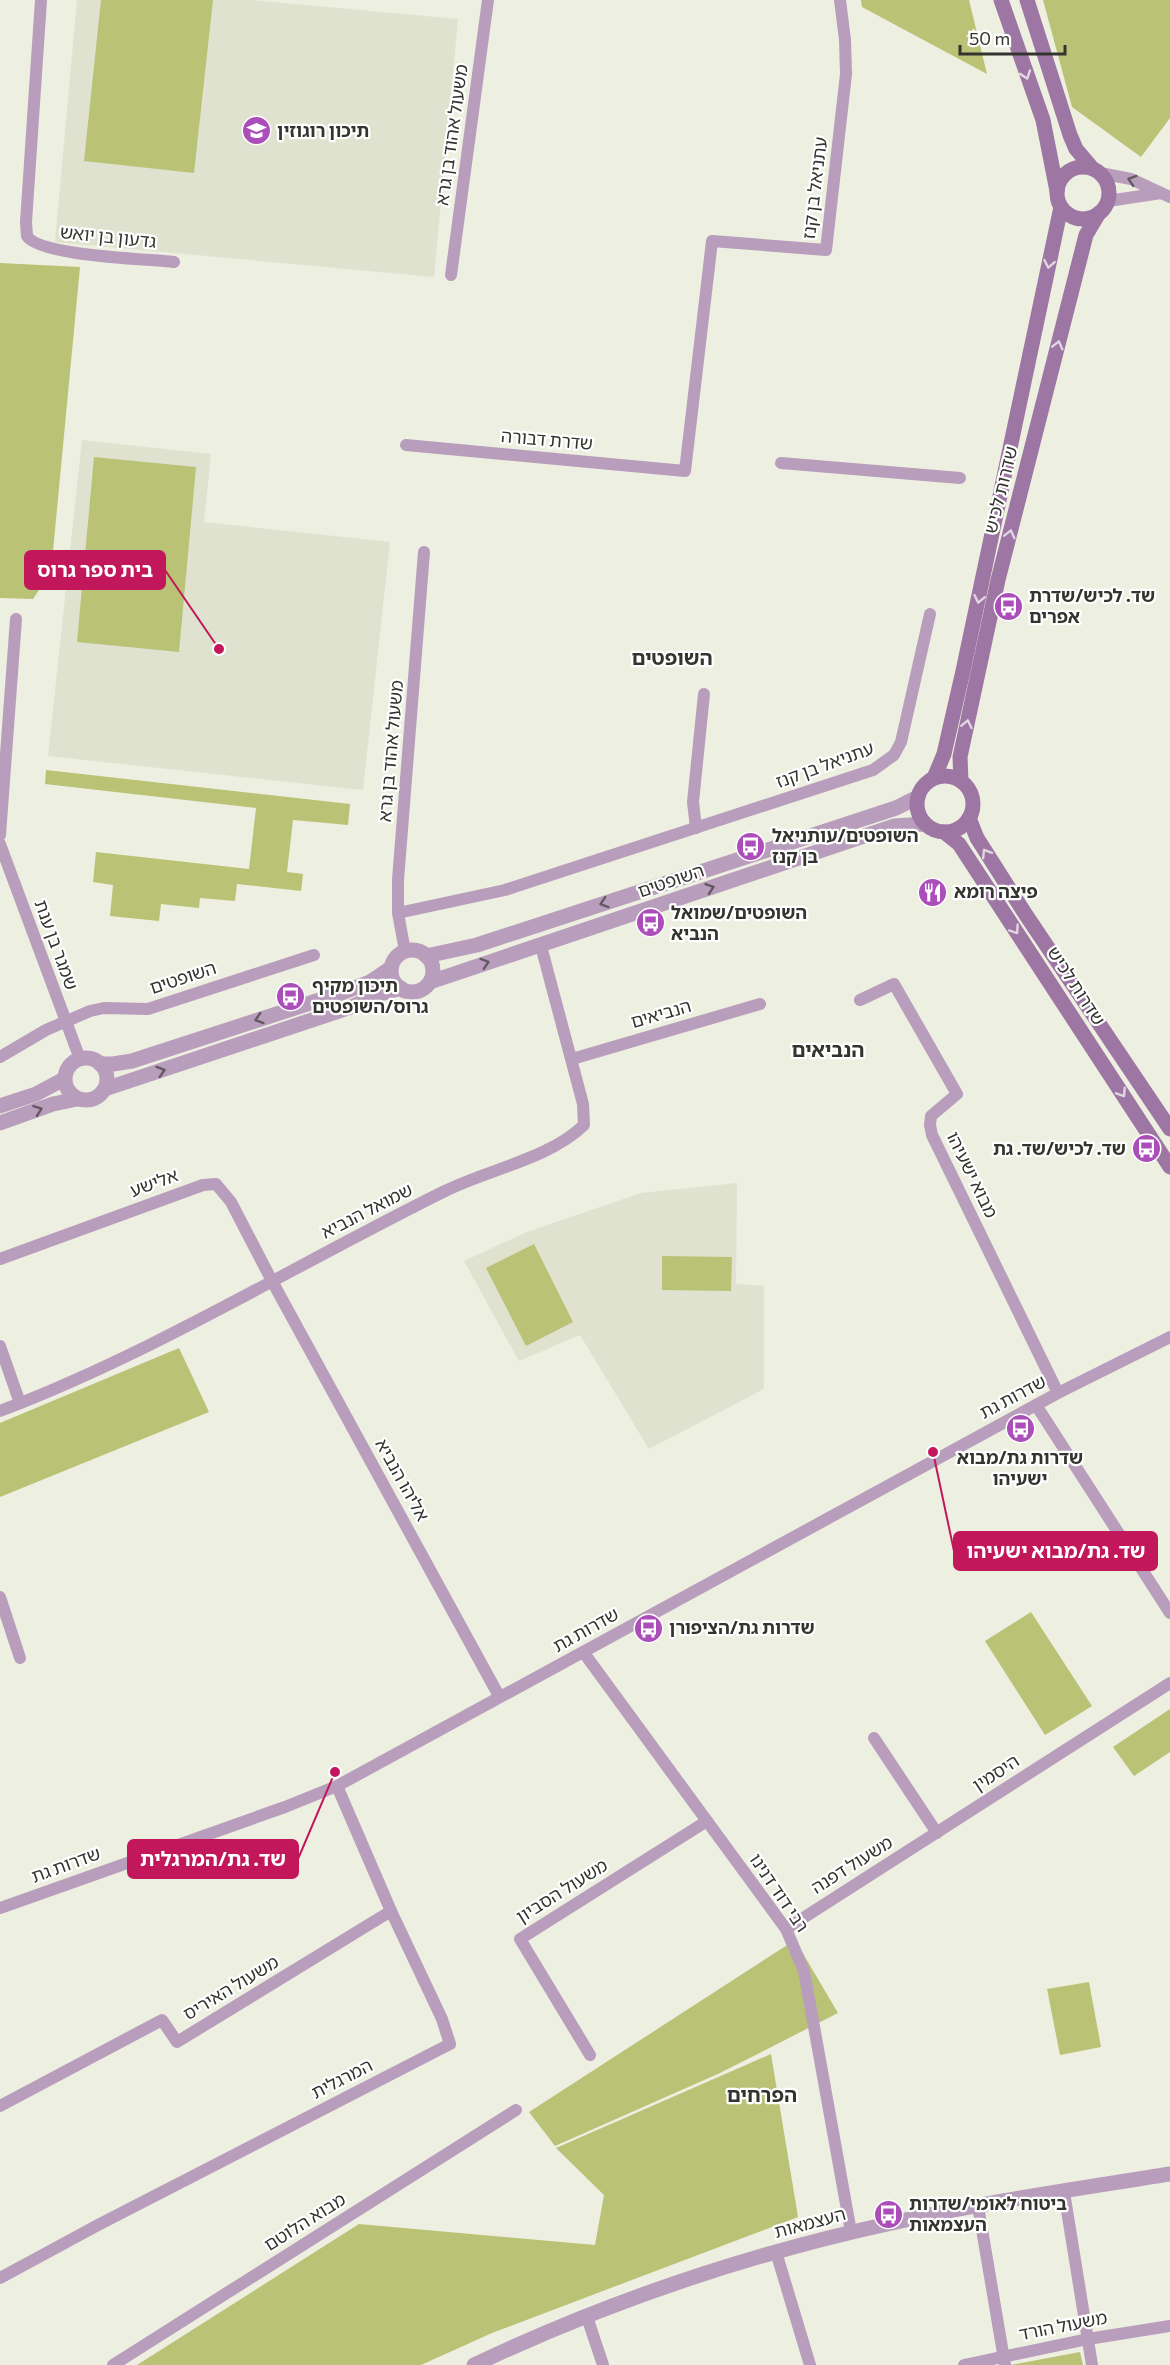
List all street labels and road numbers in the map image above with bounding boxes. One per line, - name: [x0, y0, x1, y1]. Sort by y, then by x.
- street label: משעול אהוד בן גרא: [430, 63, 472, 207]
- street label: עתניאל בן קנז: [797, 136, 831, 240]
- street label: גדעון בן יואש: [59, 220, 158, 252]
- street label: שדרת דבורה: [500, 424, 594, 454]
- street label: שדרות לכיש: [979, 444, 1022, 536]
- street label: משעול אהוד בן גרא: [373, 679, 407, 823]
- street label: עתניאל בן קנז: [773, 736, 877, 792]
- street label: השופטים: [635, 858, 707, 902]
- street label: שמגר בן ענת: [31, 897, 83, 993]
- street label: שדרות לכיש: [1043, 942, 1110, 1029]
- street label: השופטים: [147, 956, 219, 998]
- street label: הנביאים: [628, 994, 693, 1032]
- street label: מבוא ישעיהו: [943, 1128, 1003, 1221]
- street label: אלישע: [126, 1163, 181, 1201]
- street label: שמואל הנביא: [317, 1178, 416, 1243]
- street label: שדרות גת: [976, 1370, 1049, 1423]
- street label: אליהו הנביא: [371, 1434, 435, 1525]
- street label: שדרות גת: [549, 1602, 622, 1656]
- street label: היסמין: [968, 1749, 1023, 1795]
- street label: משעול דפנה: [807, 1830, 896, 1898]
- street label: שדרות גת: [28, 1841, 103, 1887]
- street label: רבי דוד דנינו: [746, 1849, 814, 1936]
- street label: משעול הסביון: [512, 1853, 611, 1927]
- street label: משעול האיריס: [179, 1950, 282, 2024]
- street label: המרגלית: [307, 2053, 376, 2103]
- street label: מבוא הלוטם: [260, 2187, 349, 2255]
- street label: העצמאות: [772, 2202, 848, 2242]
- street label: משעול הורד: [1017, 2306, 1109, 2344]

